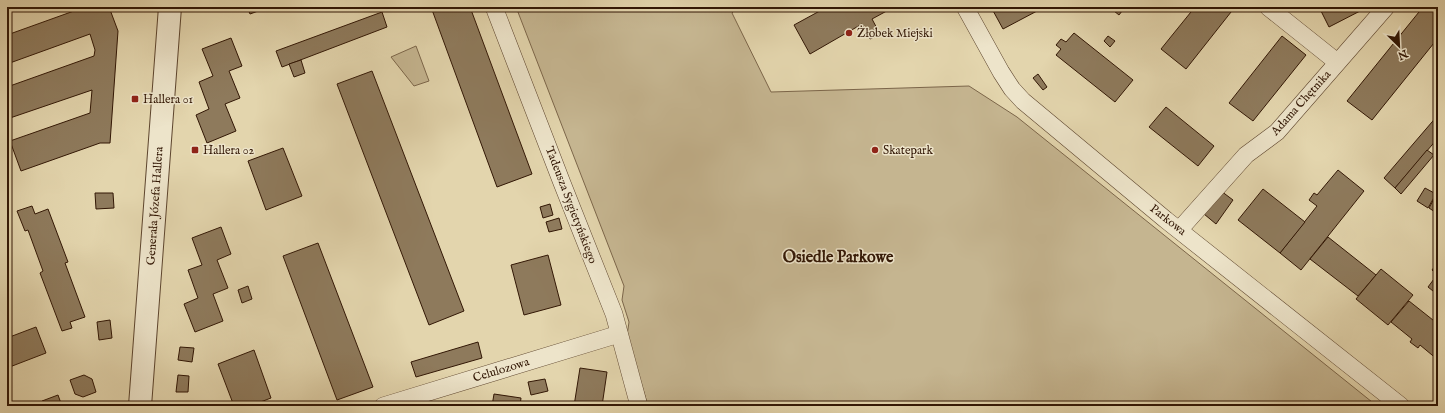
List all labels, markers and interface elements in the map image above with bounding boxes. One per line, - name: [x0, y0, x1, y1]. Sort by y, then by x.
- place label: Żłobek Miejski: [857, 25, 933, 41]
- north arrow: [1379, 26, 1419, 66]
- marker: Żłobek Miejski: [844, 28, 854, 38]
- text: N: [1395, 45, 1411, 63]
- street label: Adama Chętnika: [1267, 67, 1335, 139]
- place label: Hallera 01: [143, 92, 193, 107]
- marker: Hallera 01: [130, 94, 140, 104]
- place label: Hallera 02: [203, 143, 255, 158]
- place label: Skatepark: [883, 143, 933, 159]
- street label: Tadeusza Sygietyńskiego: [542, 144, 600, 266]
- street label: Generała Józefa Hallera: [143, 145, 168, 266]
- marker: Hallera 02: [190, 145, 200, 155]
- marker: Skatepark: [870, 145, 880, 155]
- street label: Parkowa: [1147, 201, 1190, 239]
- district label: Osiedle Parkowe: [783, 248, 894, 268]
- street label: Celulozowa: [471, 354, 532, 386]

